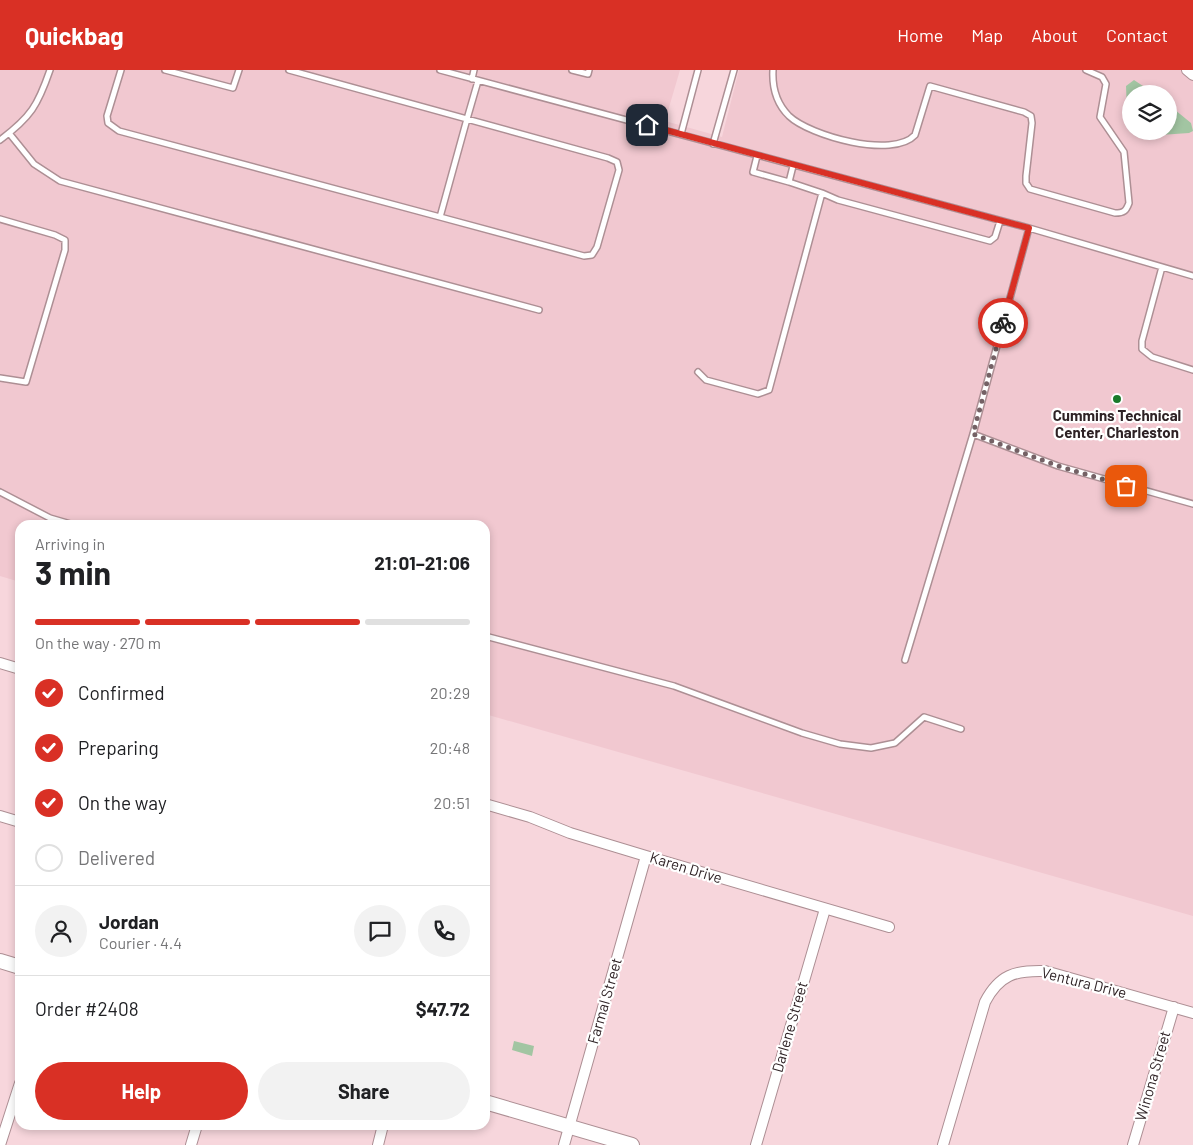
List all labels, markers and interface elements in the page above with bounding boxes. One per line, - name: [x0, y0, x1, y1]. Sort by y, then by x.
- text: Quickbag: [25, 21, 124, 50]
- text: Home: [897, 24, 943, 46]
- text: Map: [971, 24, 1003, 46]
- text: About: [1031, 24, 1078, 46]
- text: Contact: [1106, 24, 1168, 46]
- map controls: [1122, 85, 1177, 140]
- button: layers: [1122, 85, 1177, 140]
- pin: [626, 104, 668, 146]
- icon: home: [633, 111, 661, 139]
- courier: [978, 298, 1028, 348]
- icon: bike: [989, 309, 1017, 337]
- marker: Cummins Technical Center, Charleston: [1111, 393, 1123, 405]
- place label: Cummins Technical Center, Charleston: [1053, 406, 1181, 441]
- pin: [1105, 465, 1147, 507]
- icon: bag: [1112, 472, 1140, 500]
- text: Arriving in: [35, 534, 105, 553]
- text: 21:01–21:06: [374, 551, 470, 574]
- text: 3 min: [35, 553, 111, 591]
- text: On the way · 270 m: [35, 633, 161, 652]
- icon: check: [35, 679, 63, 707]
- text: Confirmed: [78, 681, 165, 704]
- text: 20:29: [430, 683, 470, 702]
- icon: check: [35, 734, 63, 762]
- text: Preparing: [78, 736, 159, 759]
- text: 20:48: [430, 738, 470, 757]
- icon: check: [35, 789, 63, 817]
- text: On the way: [78, 791, 167, 814]
- text: 20:51: [434, 793, 470, 812]
- text: Delivered: [78, 846, 155, 869]
- street label: Karen Drive: [648, 848, 725, 887]
- button: person: [35, 905, 87, 957]
- button: chat: [354, 905, 406, 957]
- button: phone: [418, 905, 470, 957]
- text: Jordan: [99, 910, 159, 933]
- text: Courier · 4.4: [99, 933, 182, 952]
- street label: Farmal Street: [583, 956, 625, 1046]
- street label: Ventura Drive: [1040, 963, 1129, 1001]
- street label: Darlene Street: [767, 979, 811, 1074]
- text: Order #2408: [35, 997, 139, 1020]
- text: $47.72: [416, 997, 470, 1020]
- street label: Winona Street: [1131, 1029, 1173, 1123]
- button: Help: [35, 1062, 248, 1120]
- button: Share: [258, 1062, 470, 1120]

